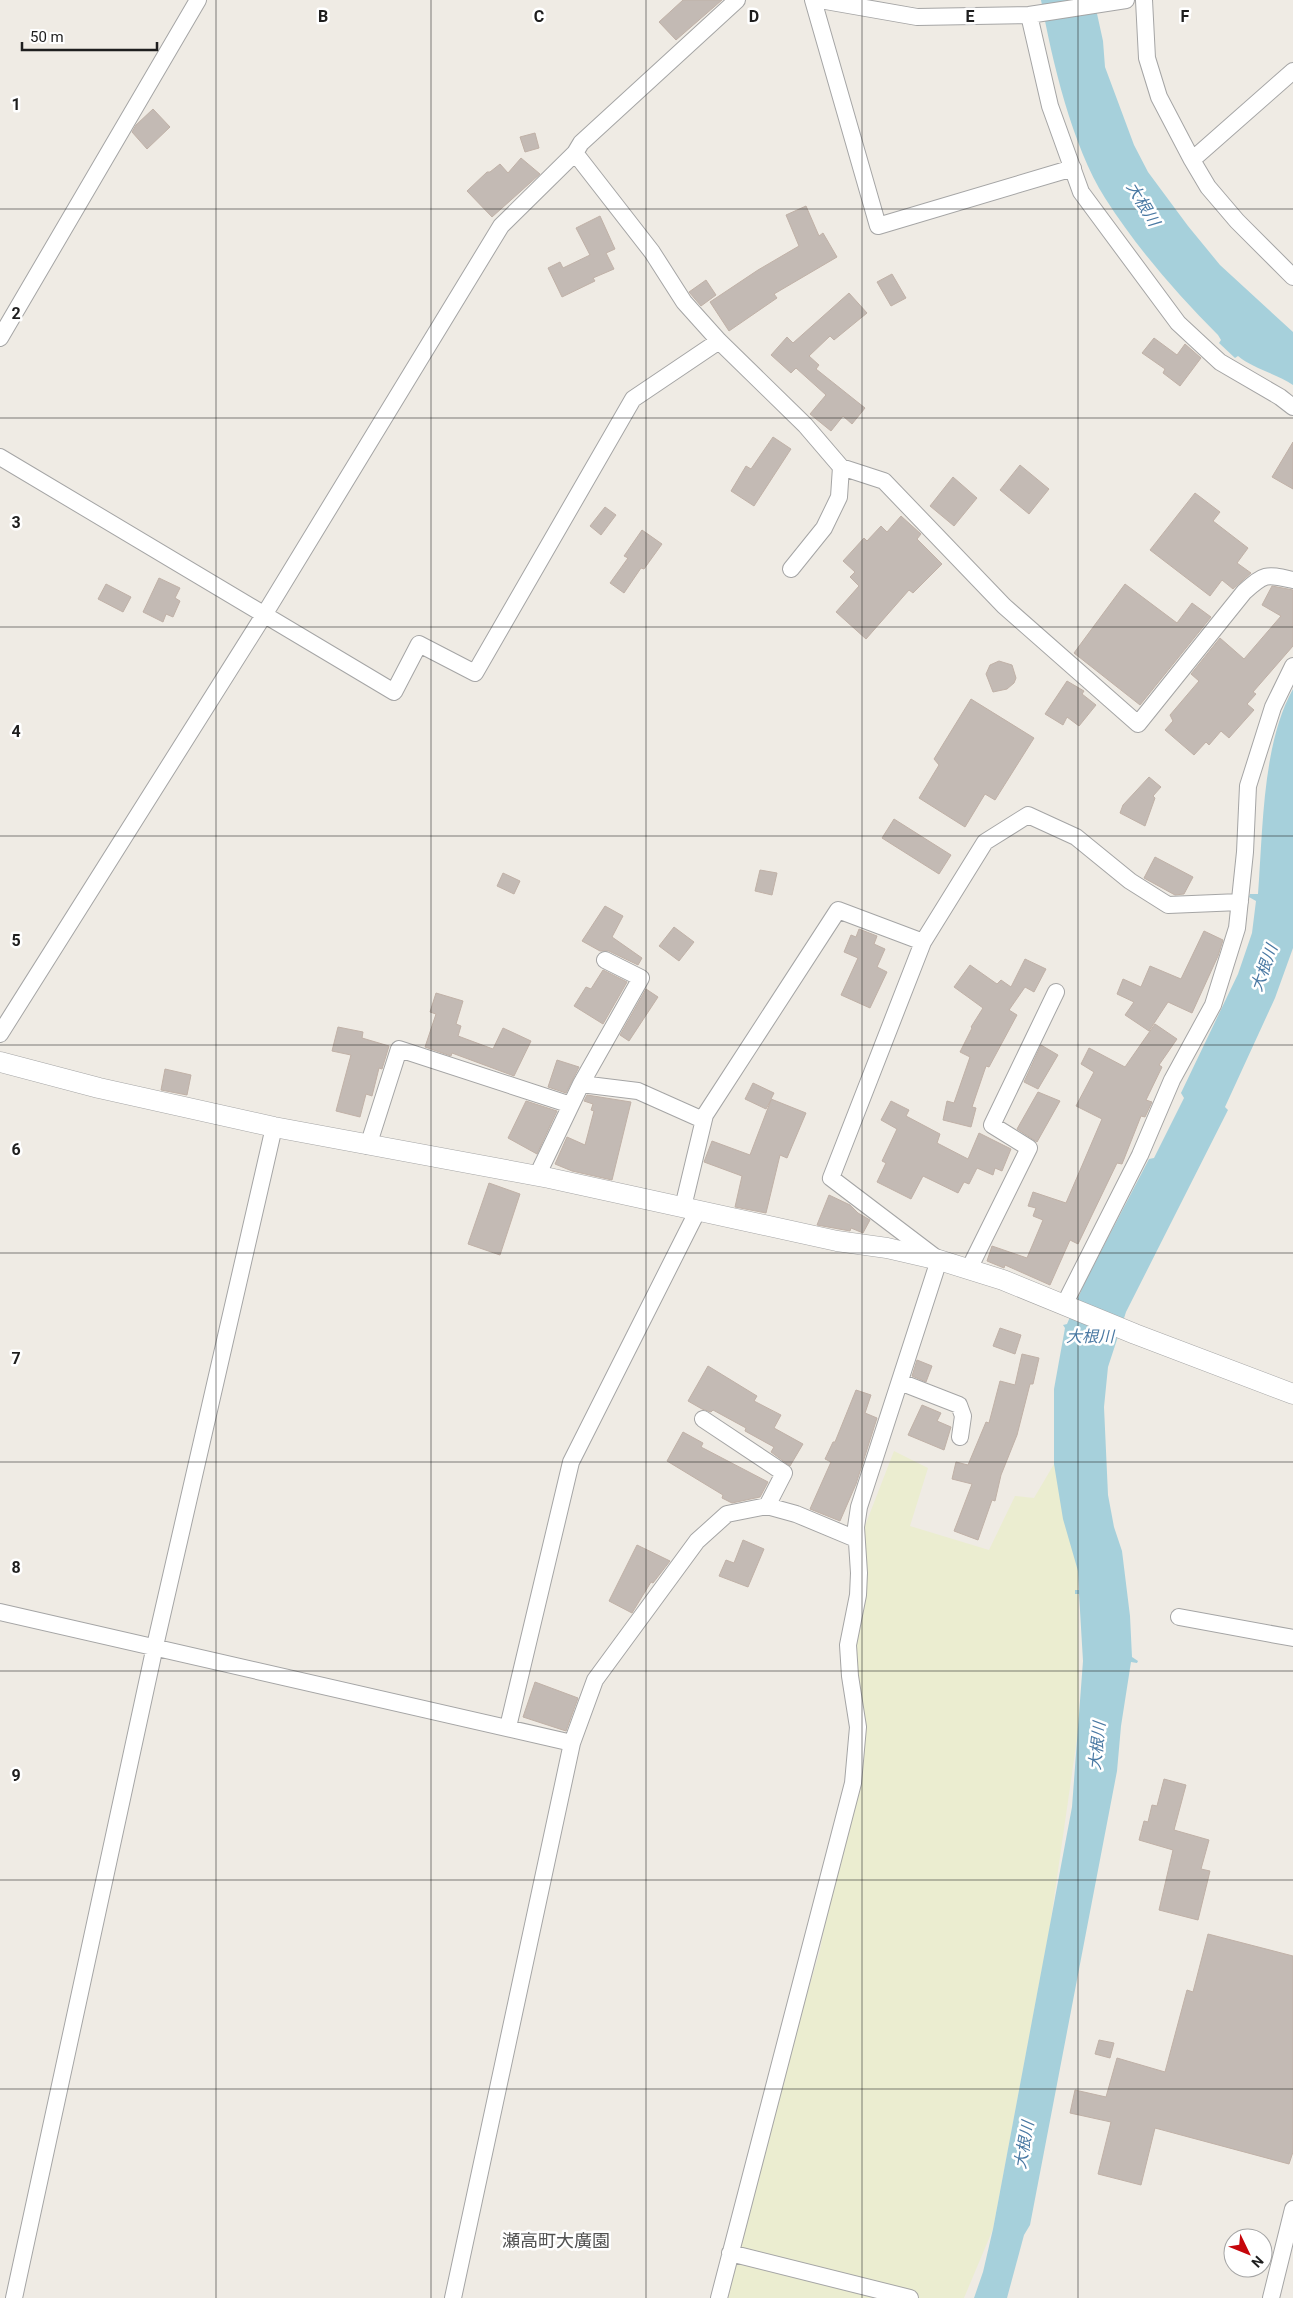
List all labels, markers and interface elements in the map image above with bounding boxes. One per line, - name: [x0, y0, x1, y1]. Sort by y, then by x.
- text: B: [318, 7, 328, 26]
- text: C: [534, 7, 544, 26]
- text: D: [749, 7, 759, 26]
- text: E: [966, 7, 975, 26]
- text: F: [1181, 7, 1190, 26]
- scale bar: [22, 20, 158, 52]
- text: 50 m: [30, 28, 64, 46]
- text: 1: [11, 95, 21, 114]
- water label: 大根川: [1122, 179, 1165, 231]
- text: 2: [11, 304, 21, 323]
- text: 3: [11, 513, 21, 532]
- text: 4: [11, 722, 21, 741]
- text: 5: [11, 931, 21, 950]
- water label: 大根川: [1247, 940, 1282, 994]
- text: 6: [11, 1140, 21, 1159]
- water label: 大根川: [1066, 1327, 1116, 1346]
- text: 7: [11, 1349, 21, 1368]
- text: 8: [11, 1558, 21, 1577]
- water label: 大根川: [1085, 1719, 1109, 1771]
- text: 9: [11, 1766, 21, 1785]
- water label: 大根川: [1010, 2118, 1038, 2170]
- north arrow: [1223, 2228, 1273, 2278]
- district label: 瀬高町大廣園: [502, 2230, 610, 2251]
- text: N: [1248, 2253, 1267, 2271]

